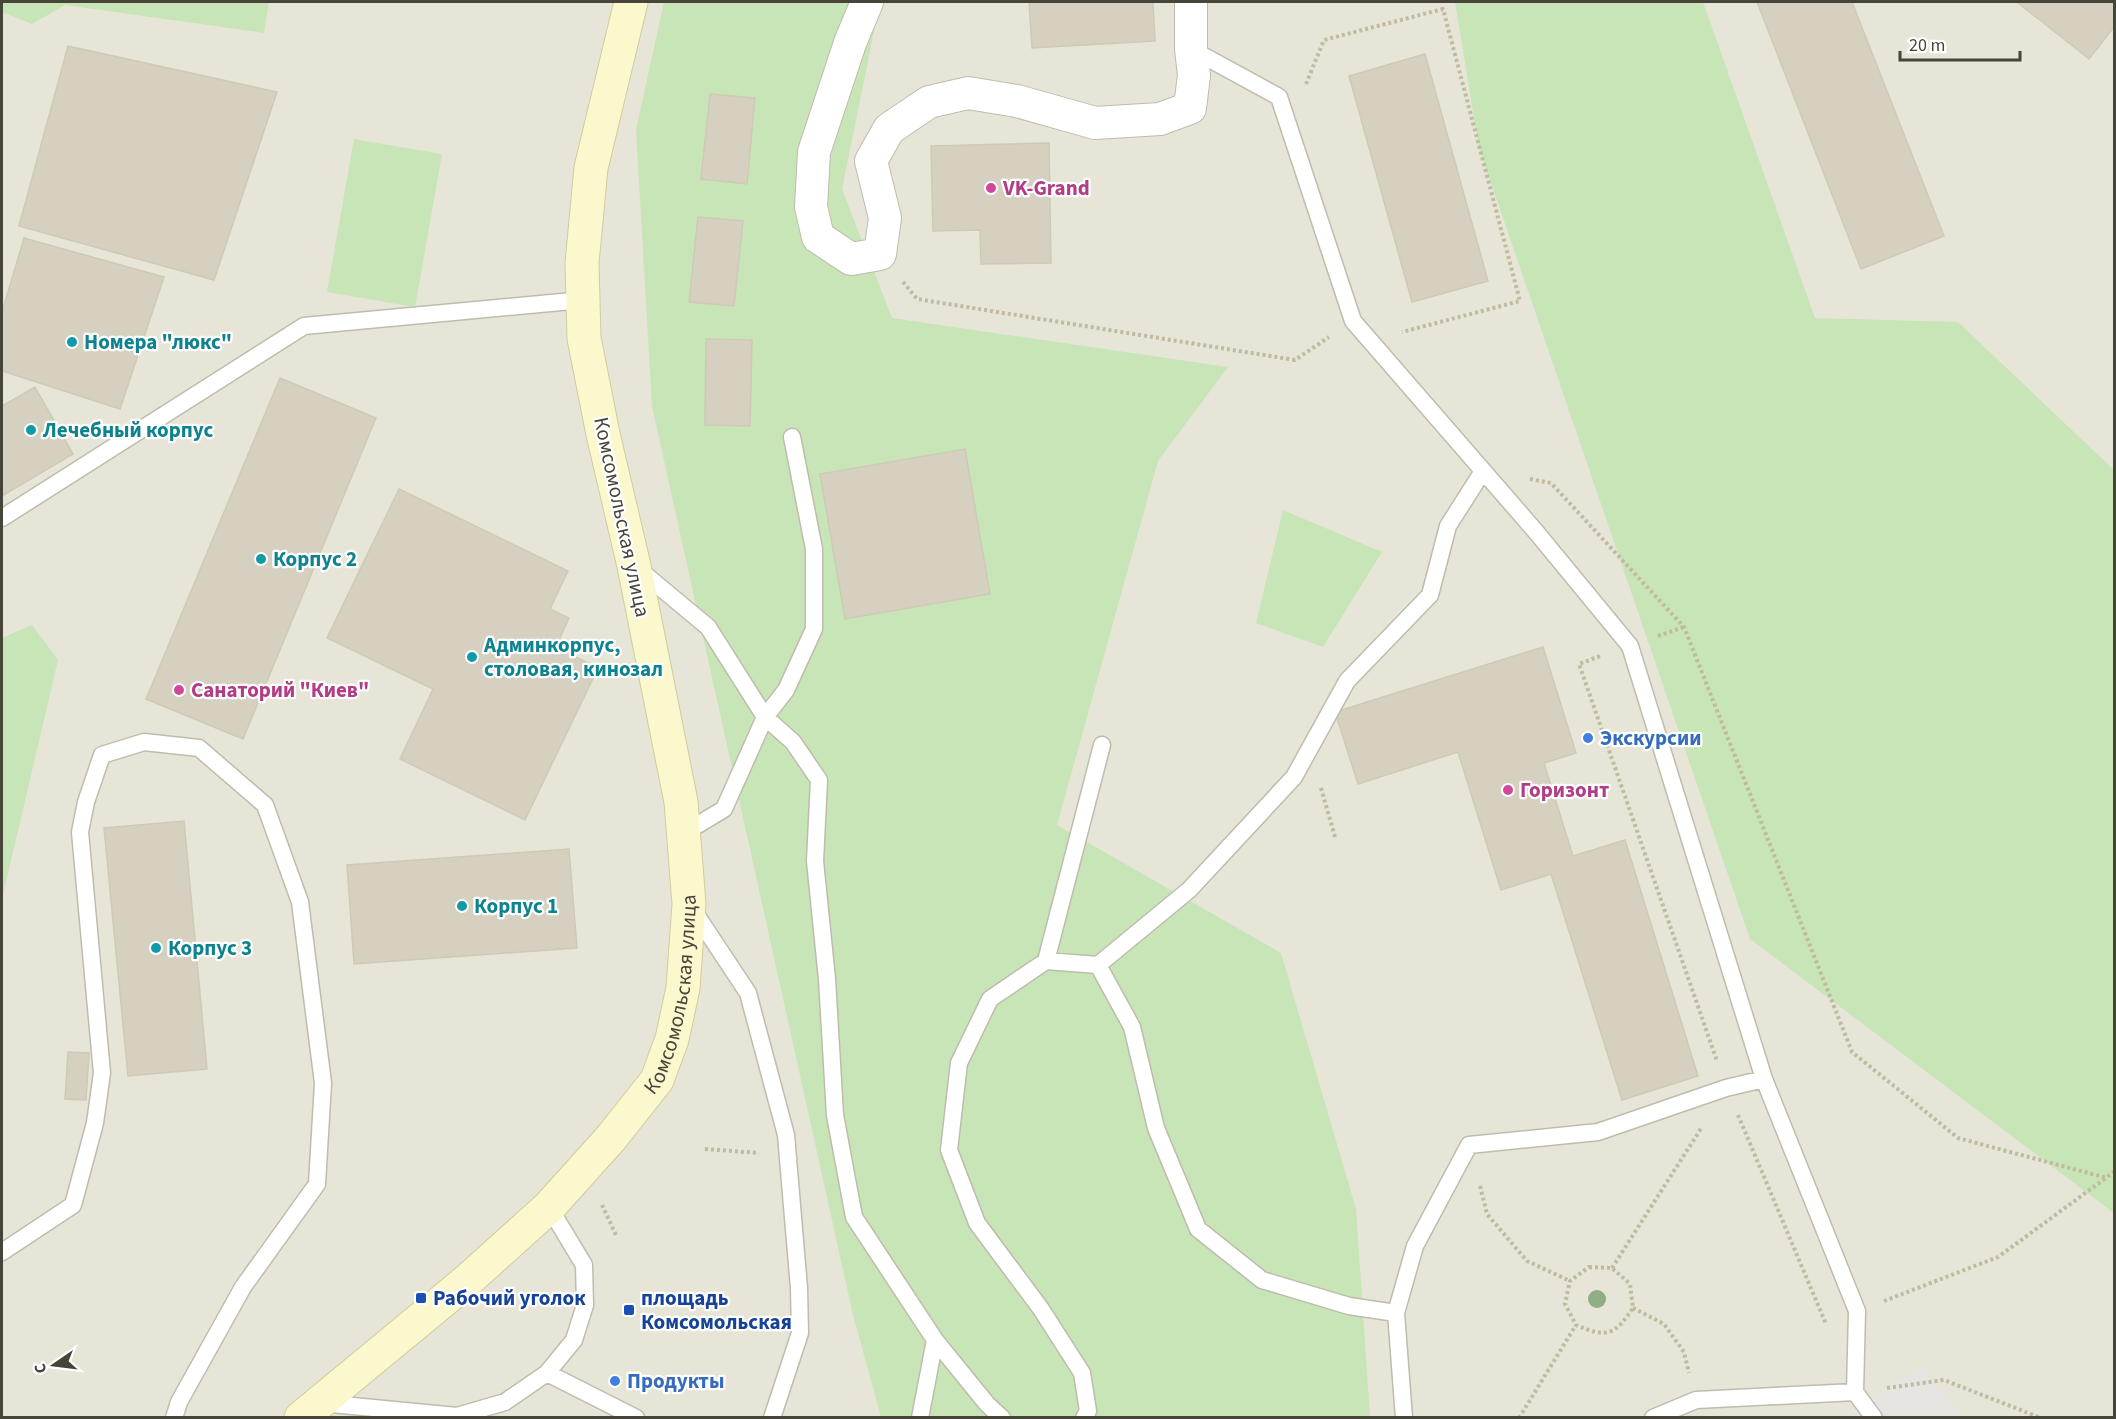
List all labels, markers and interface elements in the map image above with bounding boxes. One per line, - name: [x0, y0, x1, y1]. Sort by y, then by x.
- scale bar: [1900, 24, 2020, 62]
- text: 20 m: [1909, 33, 1945, 58]
- place label: VK-Grand: [1002, 173, 1090, 203]
- marker: VK-Grand: [984, 181, 998, 195]
- place label: Номера "люкс": [84, 327, 232, 357]
- marker: Номера "люкс": [65, 335, 79, 349]
- street label: Комсомольская улица: [586, 414, 658, 620]
- place label: Лечебный корпус: [42, 415, 214, 445]
- marker: Лечебный корпус: [24, 423, 38, 437]
- place label: Корпус 2: [273, 544, 357, 574]
- marker: Корпус 2: [254, 552, 268, 566]
- place label: Админкорпус, столовая, кинозал: [483, 630, 663, 684]
- marker: Админкорпус, столовая, кинозал: [465, 650, 479, 664]
- place label: Санаторий "Киев": [191, 675, 369, 705]
- marker: Санаторий "Киев": [172, 683, 186, 697]
- place label: Экскурсии: [1600, 723, 1701, 753]
- marker: Экскурсии: [1581, 731, 1595, 745]
- place label: Горизонт: [1520, 775, 1609, 805]
- marker: Горизонт: [1501, 783, 1515, 797]
- place label: Корпус 1: [474, 891, 558, 921]
- street label: Комсомольская улица: [636, 893, 704, 1101]
- marker: Корпус 1: [455, 899, 469, 913]
- place label: Корпус 3: [168, 933, 252, 963]
- marker: Корпус 3: [149, 941, 163, 955]
- place label: Рабочий уголок: [433, 1283, 586, 1313]
- place label: площадь Комсомольская: [641, 1283, 792, 1337]
- marker: Рабочий уголок: [414, 1291, 428, 1305]
- marker: площадь Комсомольская: [622, 1303, 636, 1317]
- north arrow: [24, 1335, 84, 1395]
- text: С: [29, 1361, 52, 1376]
- place label: Продукты: [627, 1366, 724, 1396]
- marker: Продукты: [608, 1374, 622, 1388]

